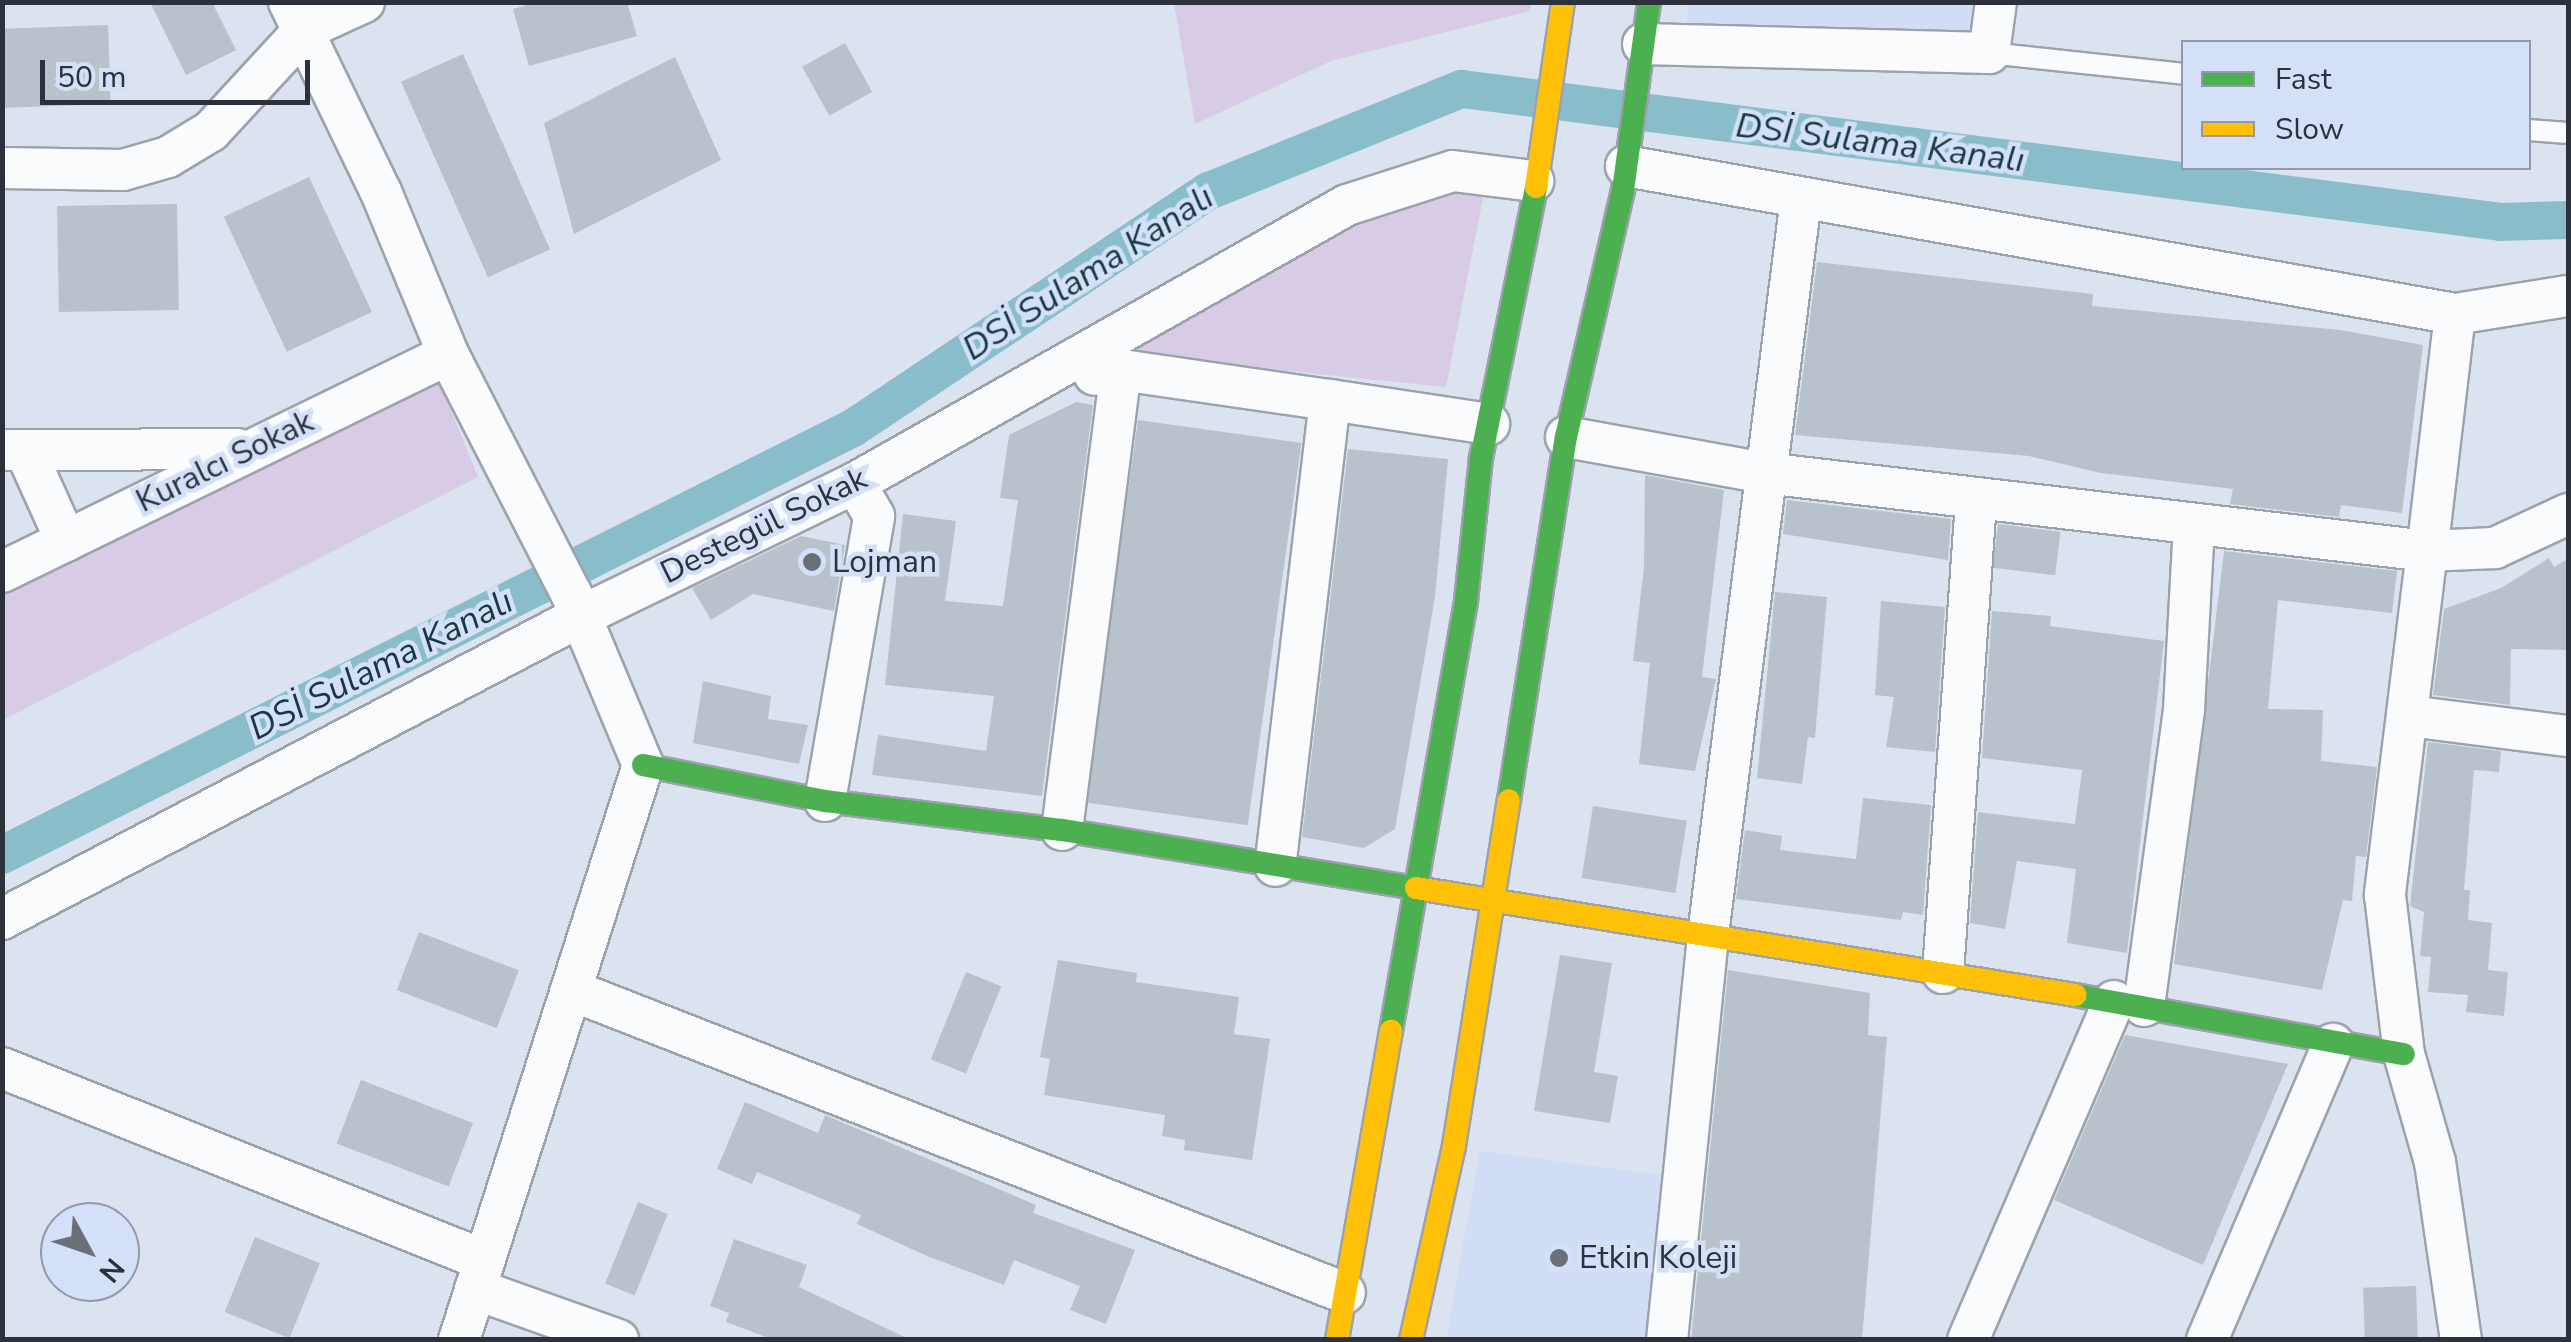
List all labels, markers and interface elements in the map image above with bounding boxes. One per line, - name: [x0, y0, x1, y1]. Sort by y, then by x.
- scale bar: [45, 40, 315, 102]
- legend: [2181, 40, 2531, 170]
- text: 50 m: [57, 57, 126, 98]
- text: Fast: [2275, 59, 2332, 100]
- water label: DSİ Sulama Kanalı: [1733, 104, 2027, 182]
- text: Slow: [2275, 109, 2344, 150]
- water label: DSİ Sulama Kanalı: [955, 176, 1221, 370]
- street label: Kuralcı Sokak: [130, 403, 320, 521]
- street label: Destegül Sokak: [655, 459, 873, 593]
- place label: Lojman: [832, 543, 937, 581]
- marker: Lojman: [801, 551, 823, 573]
- water label: DSİ Sulama Kanalı: [242, 580, 520, 750]
- north arrow: [40, 1202, 140, 1302]
- place label: Etkin Koleji: [1579, 1239, 1737, 1277]
- marker: Etkin Koleji: [1548, 1247, 1570, 1269]
- text: N: [90, 1250, 133, 1290]

